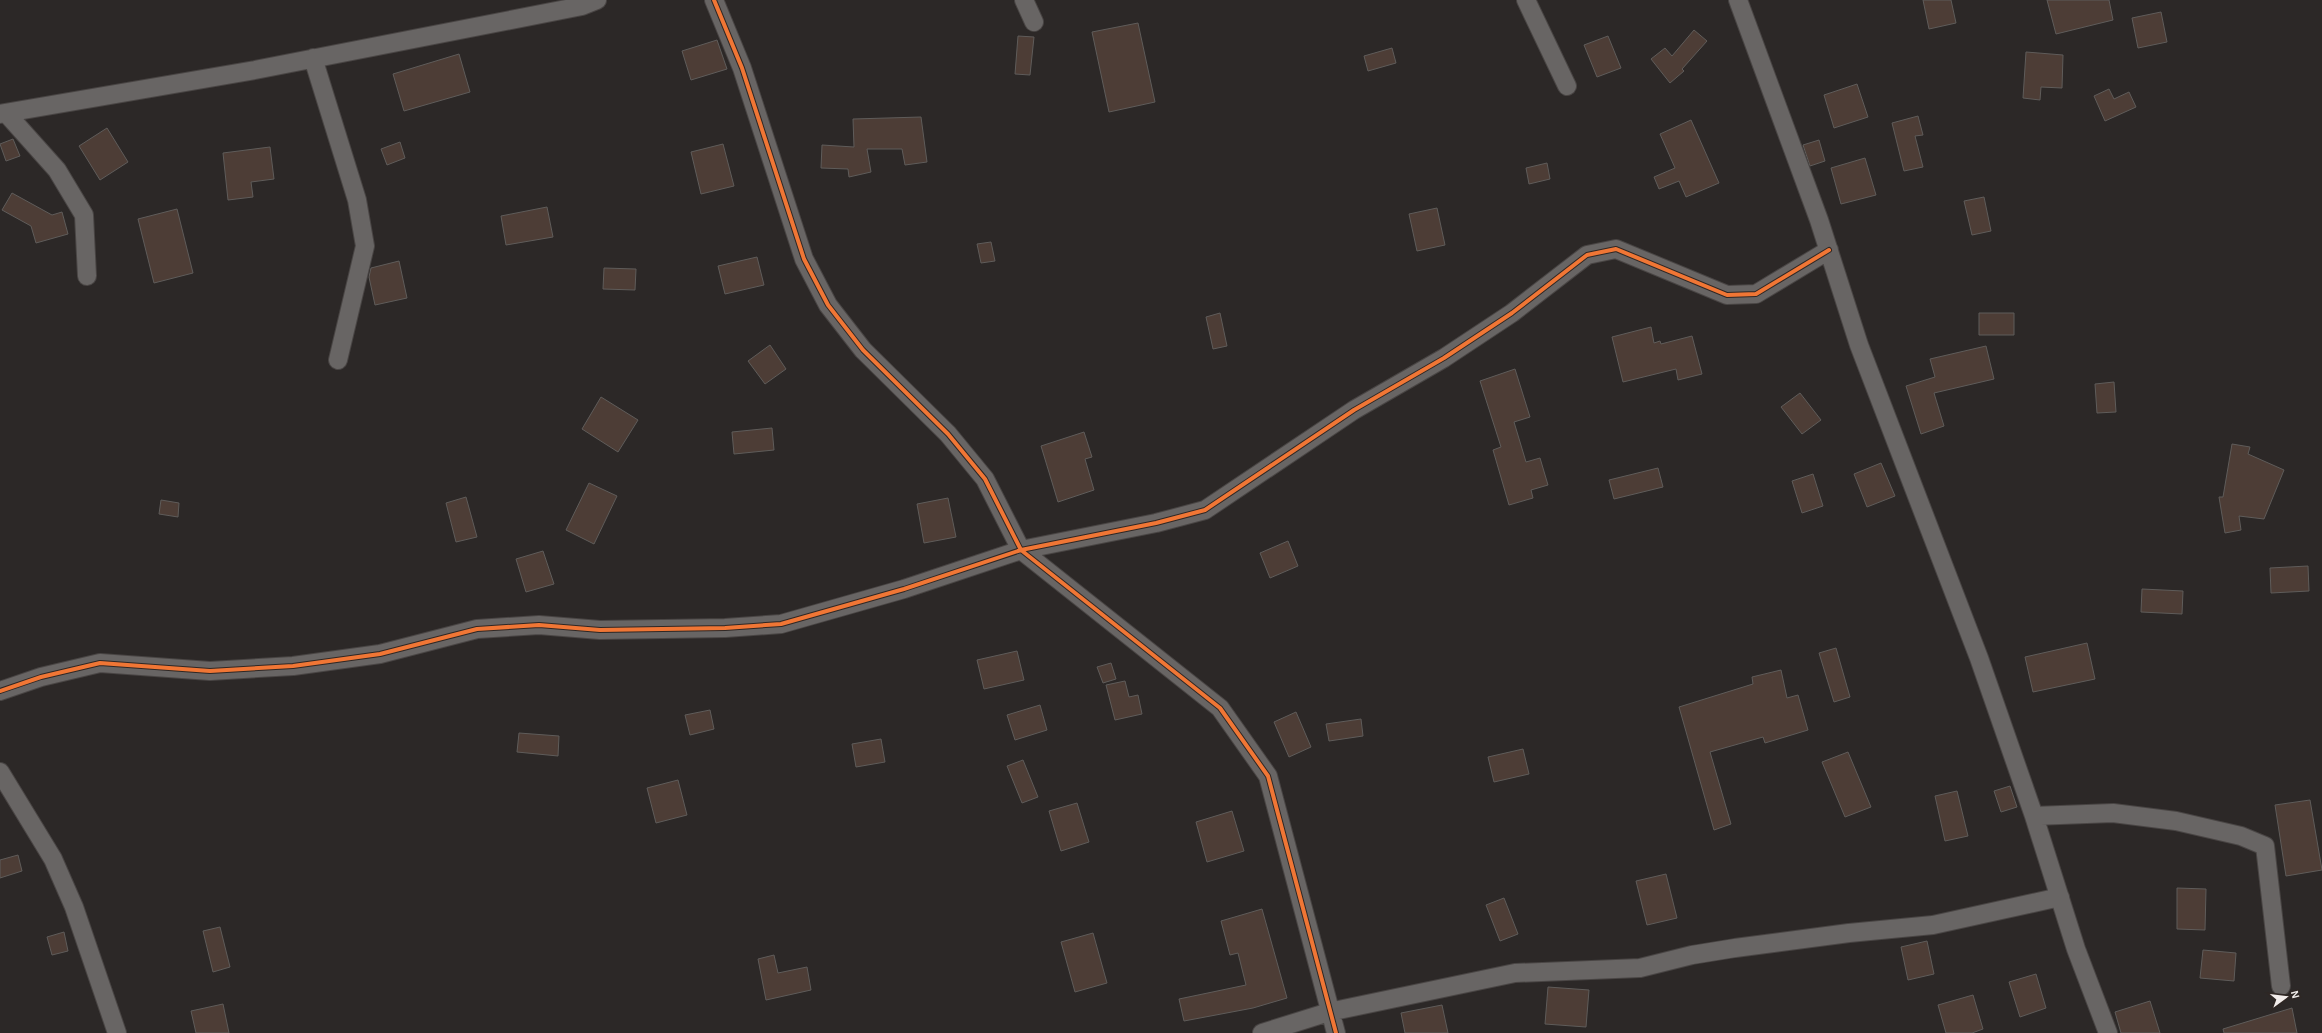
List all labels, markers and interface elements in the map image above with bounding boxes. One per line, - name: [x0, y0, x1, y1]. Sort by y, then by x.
- north arrow: [2266, 977, 2306, 1017]
- text: N: [2289, 989, 2301, 1000]

